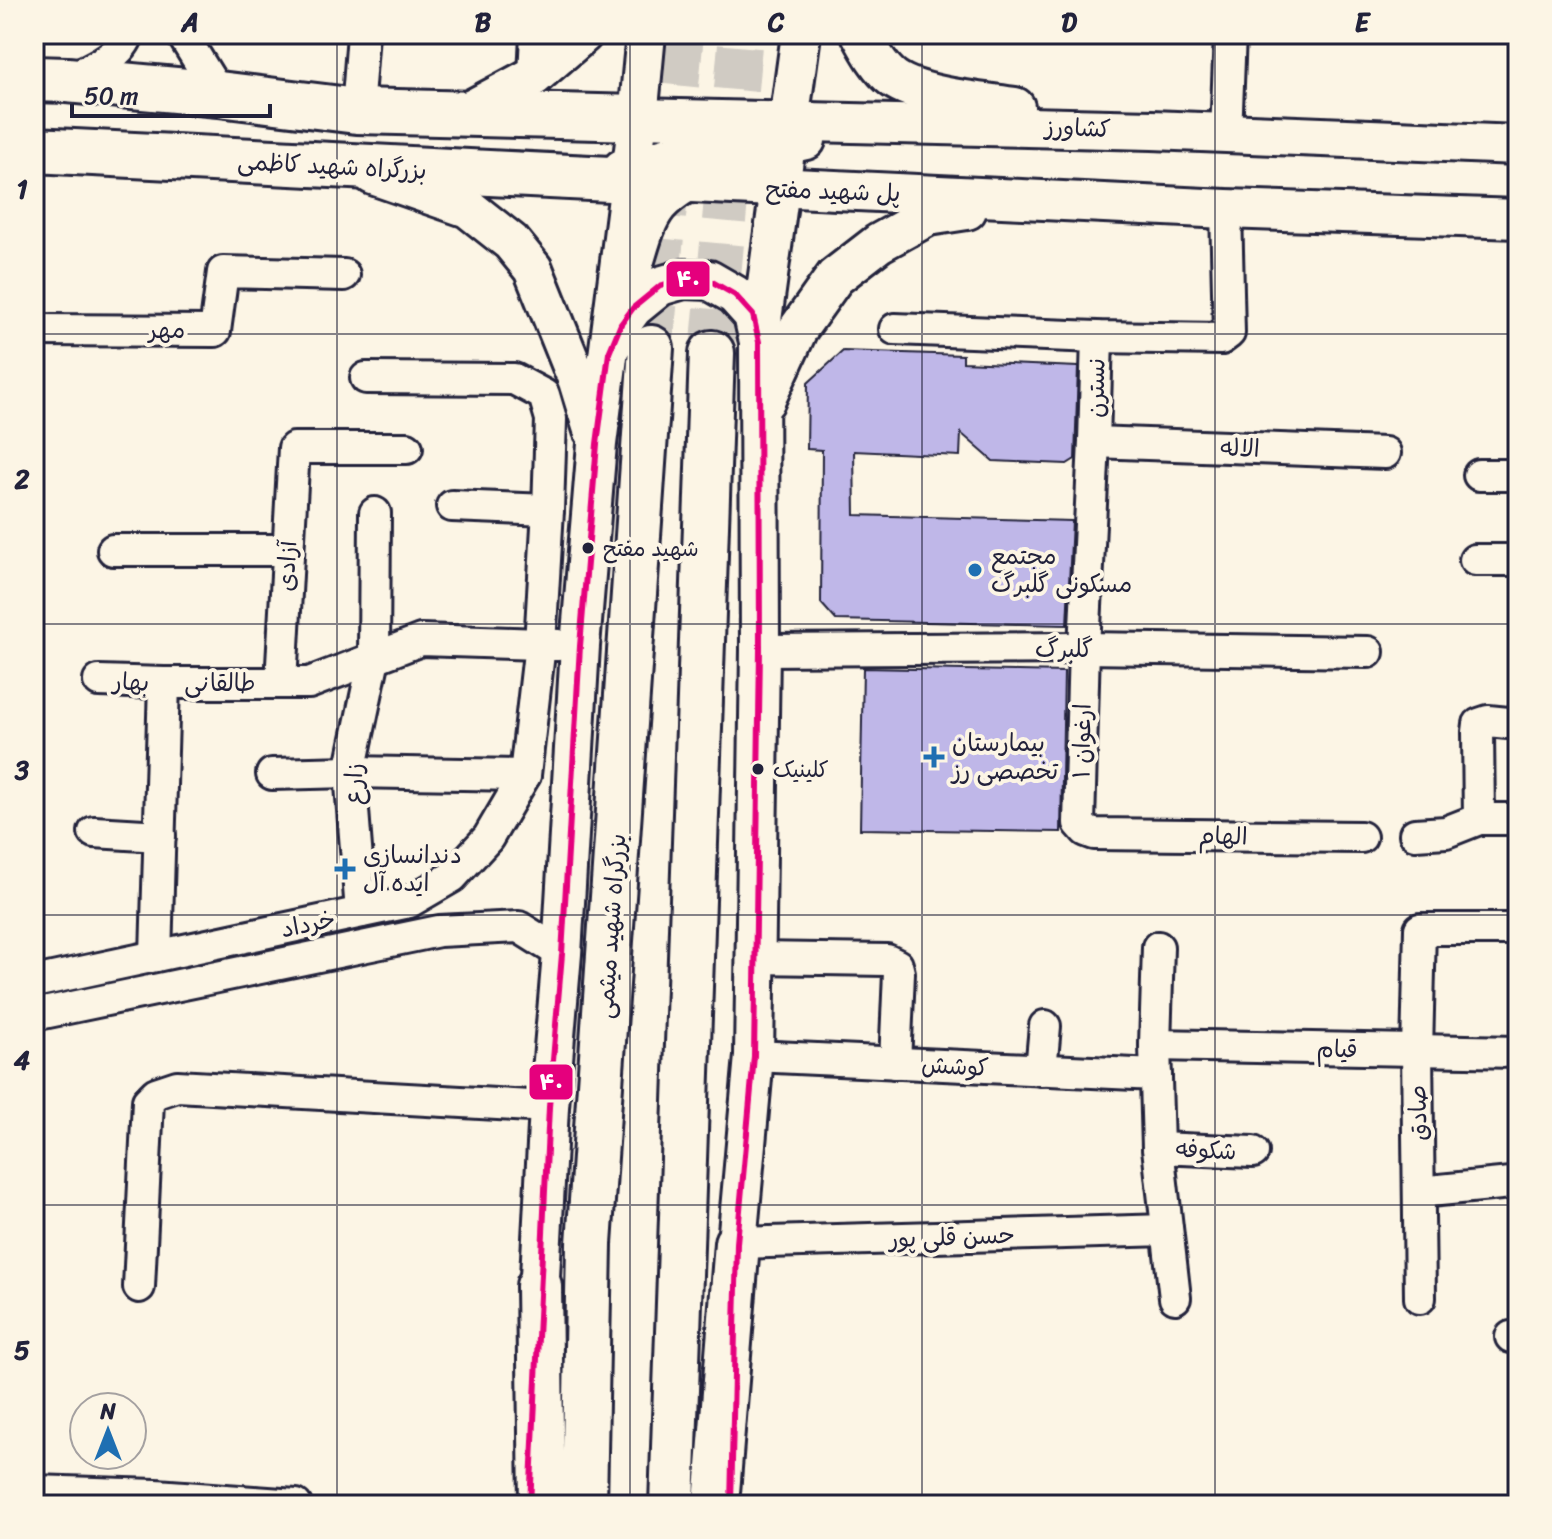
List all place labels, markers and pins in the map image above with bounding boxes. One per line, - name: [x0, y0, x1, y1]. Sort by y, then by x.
- place label: شهید مفتح: [603, 529, 699, 568]
- place label: مجتمع مسکونی گلبرگ: [991, 535, 1132, 605]
- marker: شهید مفتح: [580, 540, 596, 556]
- marker: مجتمع مسکونی گلبرگ: [966, 561, 984, 579]
- place label: بیمارستان تخصصی رز: [950, 722, 1059, 792]
- marker: بیمارستان تخصصی رز: [923, 746, 945, 768]
- place label: کلینیک: [773, 750, 829, 789]
- marker: کلینیک: [750, 761, 766, 777]
- place label: دندانسازی ایده آل: [363, 834, 462, 904]
- marker: دندانسازی ایده آل: [334, 858, 356, 880]

